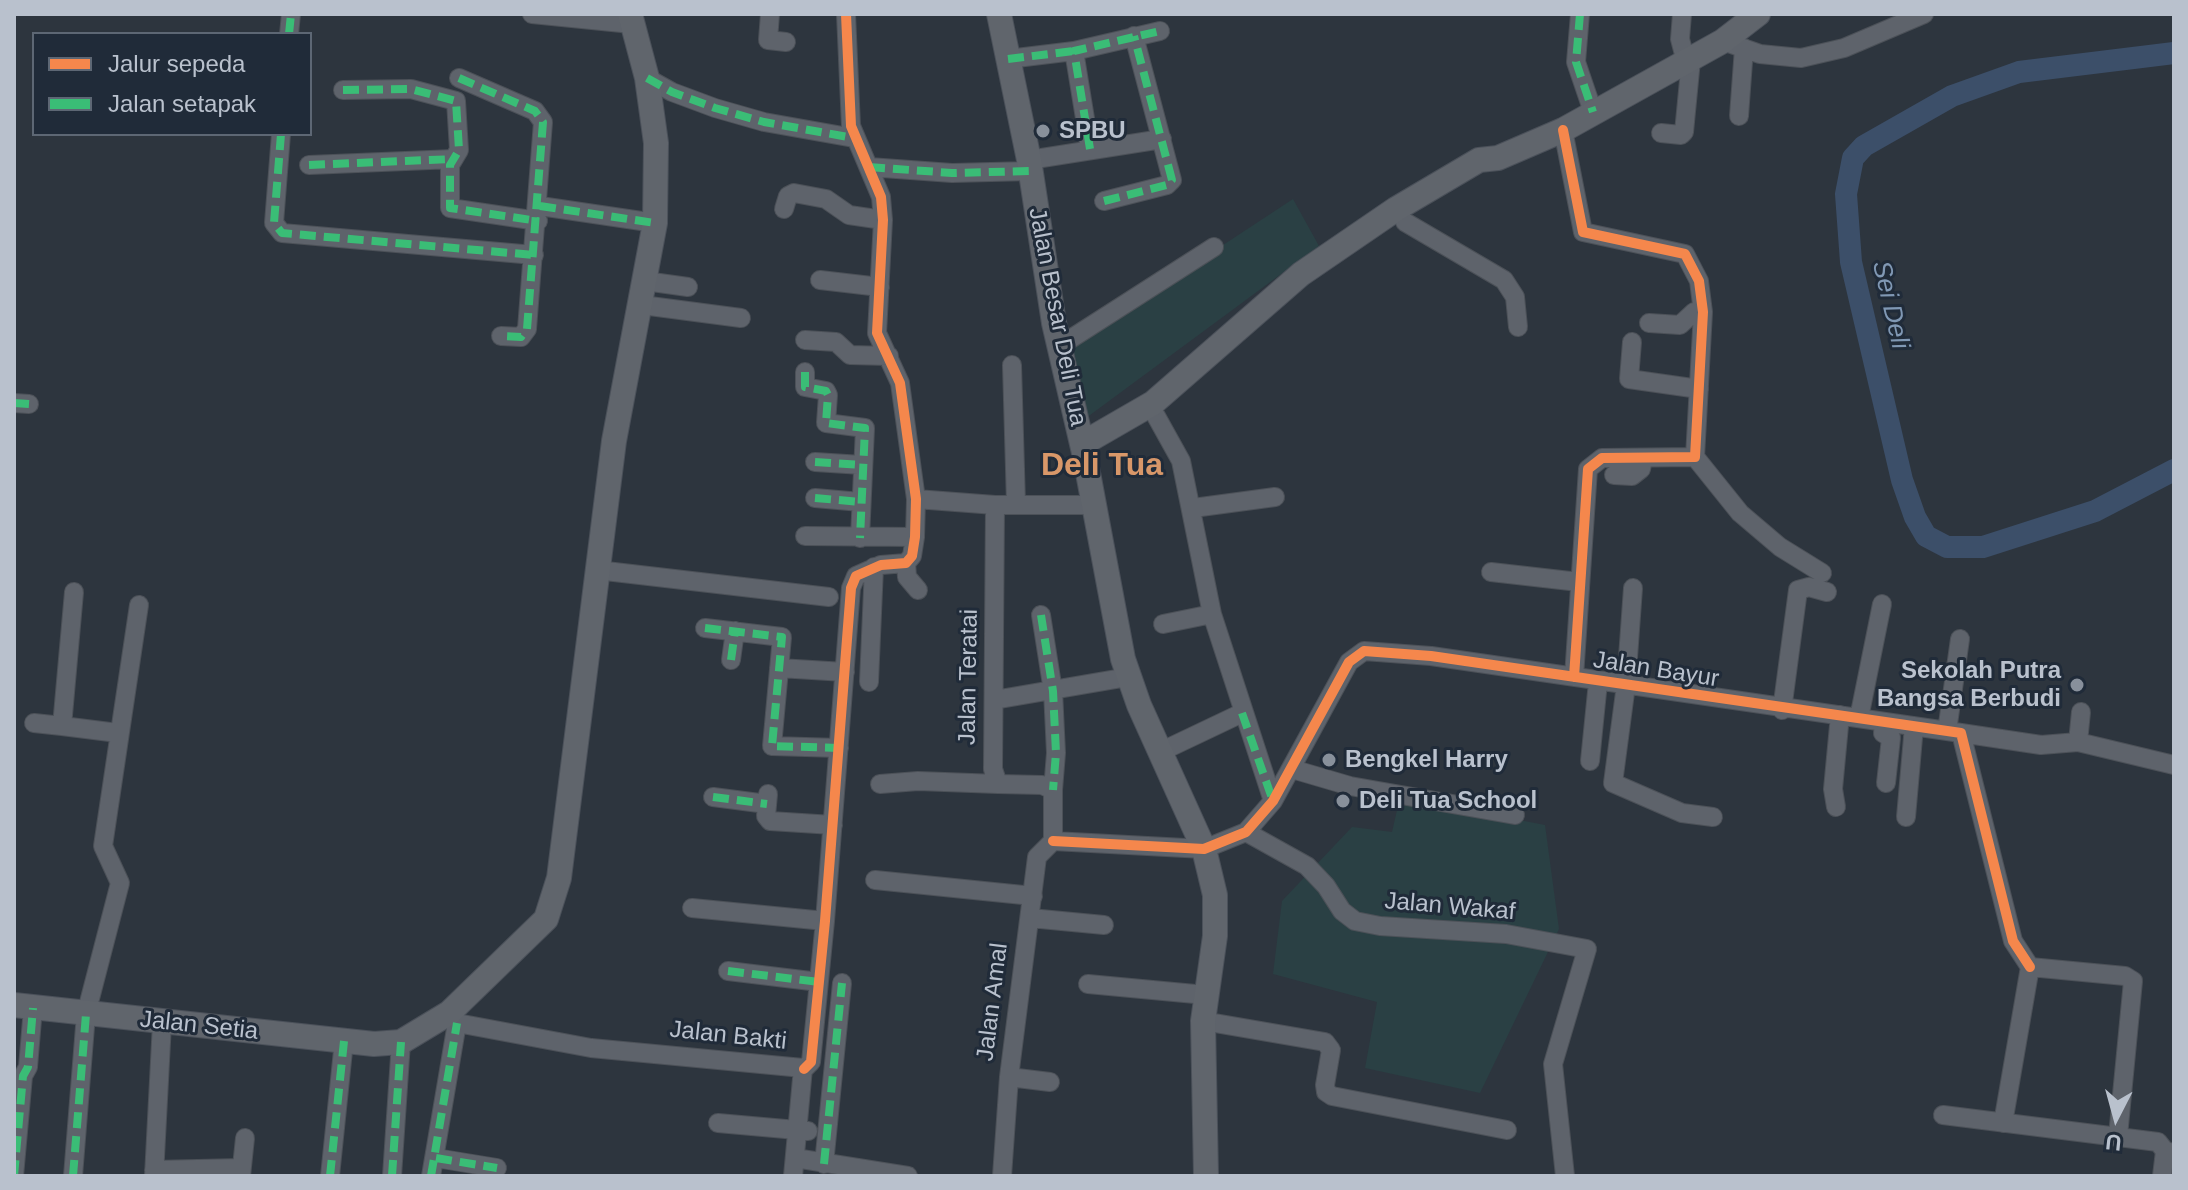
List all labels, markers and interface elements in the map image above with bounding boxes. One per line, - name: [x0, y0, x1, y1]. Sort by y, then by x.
- legend: [32, 32, 312, 136]
- text: Jalur sepeda: [108, 50, 245, 77]
- text: Jalan setapak: [108, 90, 256, 117]
- place label: SPBU: [1059, 117, 1126, 145]
- marker: SPBU: [1034, 122, 1052, 140]
- street label: Jalan Besar Deli Tua: [1022, 205, 1092, 429]
- water label: Sei Deli: [1865, 258, 1915, 352]
- district label: Deli Tua: [1041, 447, 1163, 485]
- street label: Jalan Teratai: [953, 609, 985, 745]
- street label: Jalan Bayur: [1591, 646, 1721, 694]
- place label: Sekolah Putra Bangsa Berbudi: [1877, 657, 2061, 713]
- marker: Sekolah Putra Bangsa Berbudi: [2068, 676, 2086, 694]
- place label: Bengkel Harry: [1345, 746, 1508, 774]
- marker: Bengkel Harry: [1320, 751, 1338, 769]
- place label: Deli Tua School: [1359, 787, 1537, 815]
- marker: Deli Tua School: [1334, 792, 1352, 810]
- street label: Jalan Wakaf: [1383, 887, 1517, 927]
- street label: Jalan Amal: [971, 941, 1015, 1063]
- street label: Jalan Setia: [138, 1005, 260, 1047]
- street label: Jalan Bakti: [668, 1016, 788, 1056]
- north arrow: [2076, 1078, 2156, 1158]
- text: U: [2104, 1129, 2123, 1156]

